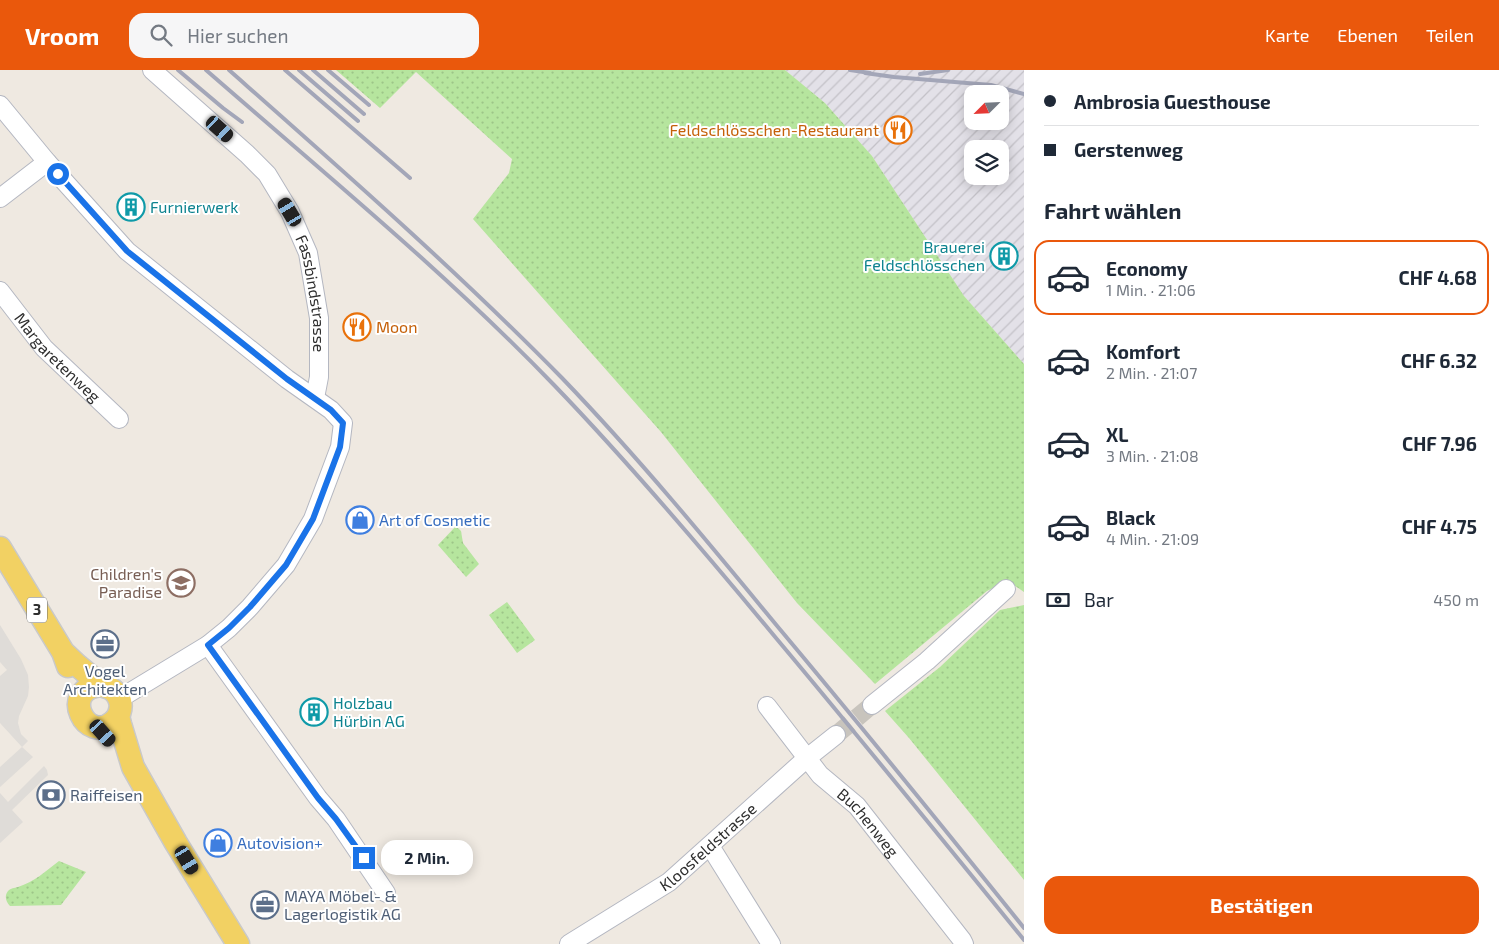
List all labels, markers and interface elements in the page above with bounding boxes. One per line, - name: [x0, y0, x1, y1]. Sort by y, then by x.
- search box: [129, 13, 479, 58]
- text: Vroom: [25, 21, 99, 50]
- icon: search: [147, 21, 175, 49]
- text: Hier suchen: [187, 24, 288, 47]
- text: Karte: [1265, 24, 1309, 46]
- text: Ebenen: [1337, 24, 1398, 46]
- text: Teilen: [1426, 24, 1474, 46]
- north arrow: [964, 85, 1009, 130]
- map controls: [964, 85, 1009, 185]
- text: Ambrosia Guesthouse: [1074, 90, 1271, 113]
- car: [203, 113, 236, 145]
- restaurant icon: Feldschlösschen-Restaurant: [883, 115, 913, 145]
- place label: Feldschlösschen-Restaurant: [669, 120, 879, 139]
- text: Gerstenweg: [1074, 138, 1183, 161]
- button: layers: [964, 140, 1009, 185]
- route start: [47, 163, 69, 185]
- building icon: Furnierwerk: [116, 192, 146, 222]
- car: [275, 195, 304, 229]
- place label: Furnierwerk: [150, 197, 238, 216]
- text: Fahrt wählen: [1044, 197, 1182, 223]
- street label: Fassbindstrasse: [292, 232, 329, 352]
- place label: Brauerei Feldschlösschen: [864, 237, 985, 274]
- building icon: Brauerei Feldschlösschen: [989, 241, 1019, 271]
- icon: car: [1046, 255, 1091, 300]
- text: Economy: [1106, 257, 1188, 280]
- text: CHF 4.68: [1399, 266, 1477, 289]
- text: 1 Min. · 21:06: [1106, 280, 1196, 299]
- street label: Margaretenweg: [11, 309, 105, 406]
- restaurant icon: Moon: [342, 312, 372, 342]
- place label: Moon: [376, 317, 418, 336]
- icon: car: [1046, 338, 1091, 383]
- text: Komfort: [1106, 340, 1180, 363]
- text: CHF 6.32: [1401, 349, 1477, 372]
- text: 2 Min. · 21:07: [1106, 363, 1197, 382]
- icon: car: [1046, 421, 1091, 466]
- text: XL: [1106, 423, 1128, 446]
- text: CHF 7.96: [1402, 432, 1477, 455]
- text: 3 Min. · 21:08: [1106, 446, 1199, 465]
- icon: car: [1046, 504, 1091, 549]
- shop icon: Art of Cosmetic: [345, 505, 375, 535]
- text: Black: [1106, 506, 1156, 529]
- place label: Art of Cosmetic: [379, 510, 490, 529]
- text: CHF 4.75: [1402, 515, 1477, 538]
- text: 4 Min. · 21:09: [1106, 529, 1199, 548]
- place label: Children's Paradise: [90, 564, 162, 601]
- school or university icon: Children's Paradise: [166, 568, 196, 598]
- icon: cash: [1044, 586, 1072, 614]
- text: Bar: [1084, 588, 1114, 611]
- text: 450 m: [1433, 590, 1479, 609]
- road number: 3: [27, 598, 47, 622]
- office icon: Vogel Architekten: [90, 629, 120, 659]
- place label: Vogel Architekten: [63, 661, 147, 698]
- place label: Holzbau Hürbin AG: [333, 693, 405, 730]
- building icon: Holzbau Hürbin AG: [299, 697, 329, 727]
- car: [87, 717, 118, 749]
- bank icon: Raiffeisen: [36, 780, 66, 810]
- street label: Buchenweg: [834, 784, 903, 860]
- place label: Raiffeisen: [70, 785, 142, 804]
- street label: Kloosfeldstrasse: [656, 798, 760, 895]
- shop icon: Autovision+: [203, 828, 233, 858]
- place label: Autovision+: [237, 833, 323, 852]
- callout: 2 Min.: [382, 840, 474, 876]
- car: [172, 843, 201, 877]
- route end: [353, 847, 375, 869]
- text: 2 Min.: [404, 848, 450, 867]
- button: Bestätigen: [1044, 876, 1479, 934]
- place label: MAYA Möbel- & Lagerlogistik AG: [284, 886, 401, 923]
- office icon: MAYA Möbel- & Lagerlogistik AG: [250, 890, 280, 920]

